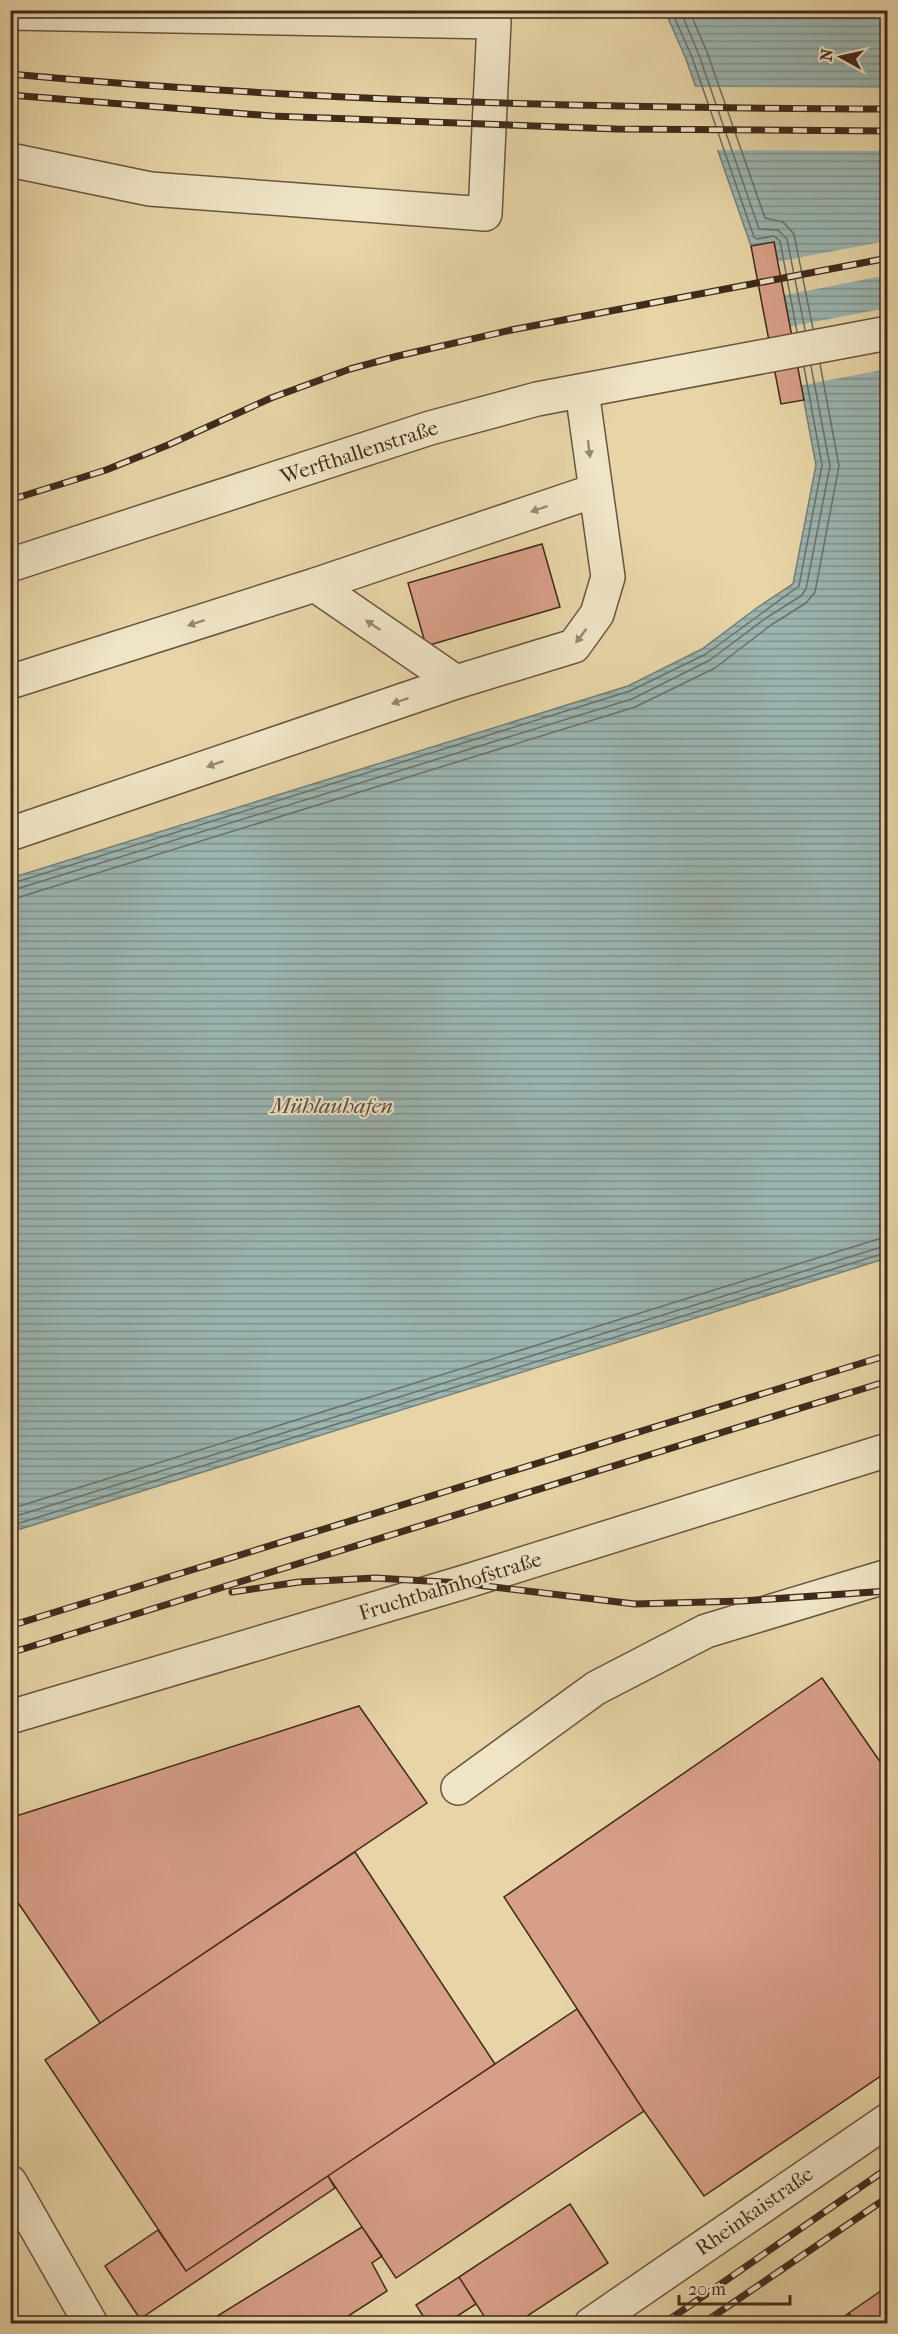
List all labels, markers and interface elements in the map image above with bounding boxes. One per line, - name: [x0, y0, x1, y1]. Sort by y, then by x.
- north arrow: [811, 27, 871, 87]
- text: N: [816, 47, 837, 62]
- street label: Werfthallenstraße: [276, 415, 441, 489]
- one-way arrow: [584, 439, 594, 458]
- one-way arrow: [530, 505, 548, 515]
- one-way arrow: [187, 619, 205, 628]
- one-way arrow: [365, 620, 381, 631]
- one-way arrow: [576, 628, 588, 643]
- one-way arrow: [391, 697, 409, 706]
- one-way arrow: [206, 760, 224, 769]
- water label: Mühlauhafen: [269, 1093, 393, 1119]
- street label: Fruchtbahnhofstraße: [356, 1547, 544, 1625]
- street label: Rheinkaistraße: [691, 2162, 817, 2260]
- scale bar: [679, 2268, 790, 2306]
- text: 20 m: [688, 2279, 726, 2300]

